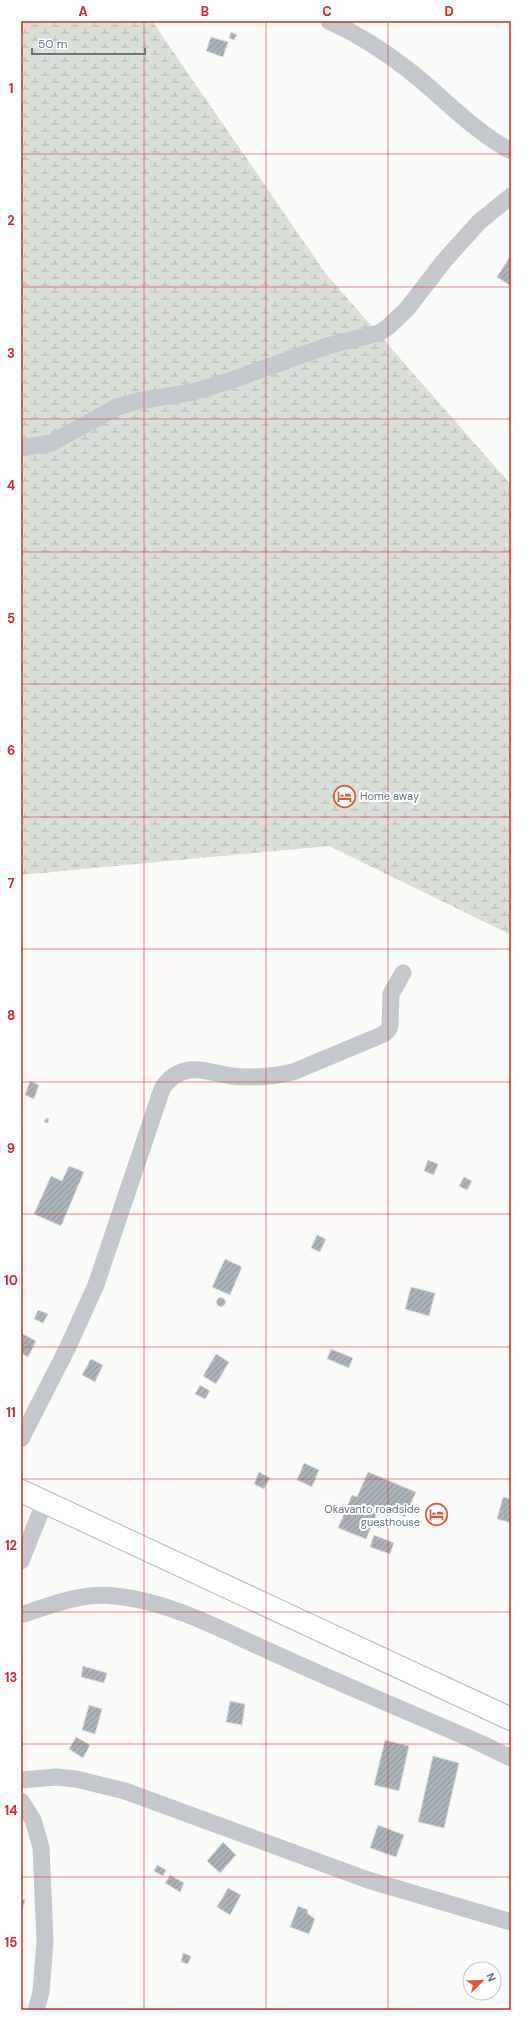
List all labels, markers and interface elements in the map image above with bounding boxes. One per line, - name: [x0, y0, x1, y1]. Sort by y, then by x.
- text: A: [78, 3, 88, 20]
- text: B: [201, 3, 209, 20]
- text: C: [322, 3, 332, 20]
- text: D: [444, 3, 454, 20]
- scale bar: [32, 30, 145, 56]
- text: 50 m: [38, 36, 67, 52]
- text: 1: [9, 80, 13, 97]
- text: 2: [7, 212, 15, 229]
- text: 3: [7, 345, 15, 362]
- text: 4: [7, 477, 15, 494]
- text: 5: [7, 610, 15, 627]
- text: 6: [7, 742, 15, 759]
- hotel icon: Home away: [332, 783, 358, 809]
- place label: Home away: [360, 789, 419, 803]
- text: 7: [8, 875, 15, 892]
- text: 8: [7, 1007, 15, 1024]
- text: 9: [7, 1140, 15, 1157]
- text: 10: [4, 1272, 18, 1289]
- text: 11: [6, 1404, 16, 1421]
- place label: Okavanto roadside guesthouse: [324, 1502, 420, 1529]
- hotel icon: Okavanto roadside guesthouse: [423, 1502, 449, 1528]
- text: 12: [5, 1537, 17, 1554]
- text: 13: [5, 1669, 17, 1686]
- text: 14: [4, 1802, 18, 1819]
- text: 15: [5, 1934, 17, 1951]
- north arrow: [462, 1961, 502, 2001]
- text: N: [483, 1971, 499, 1984]

